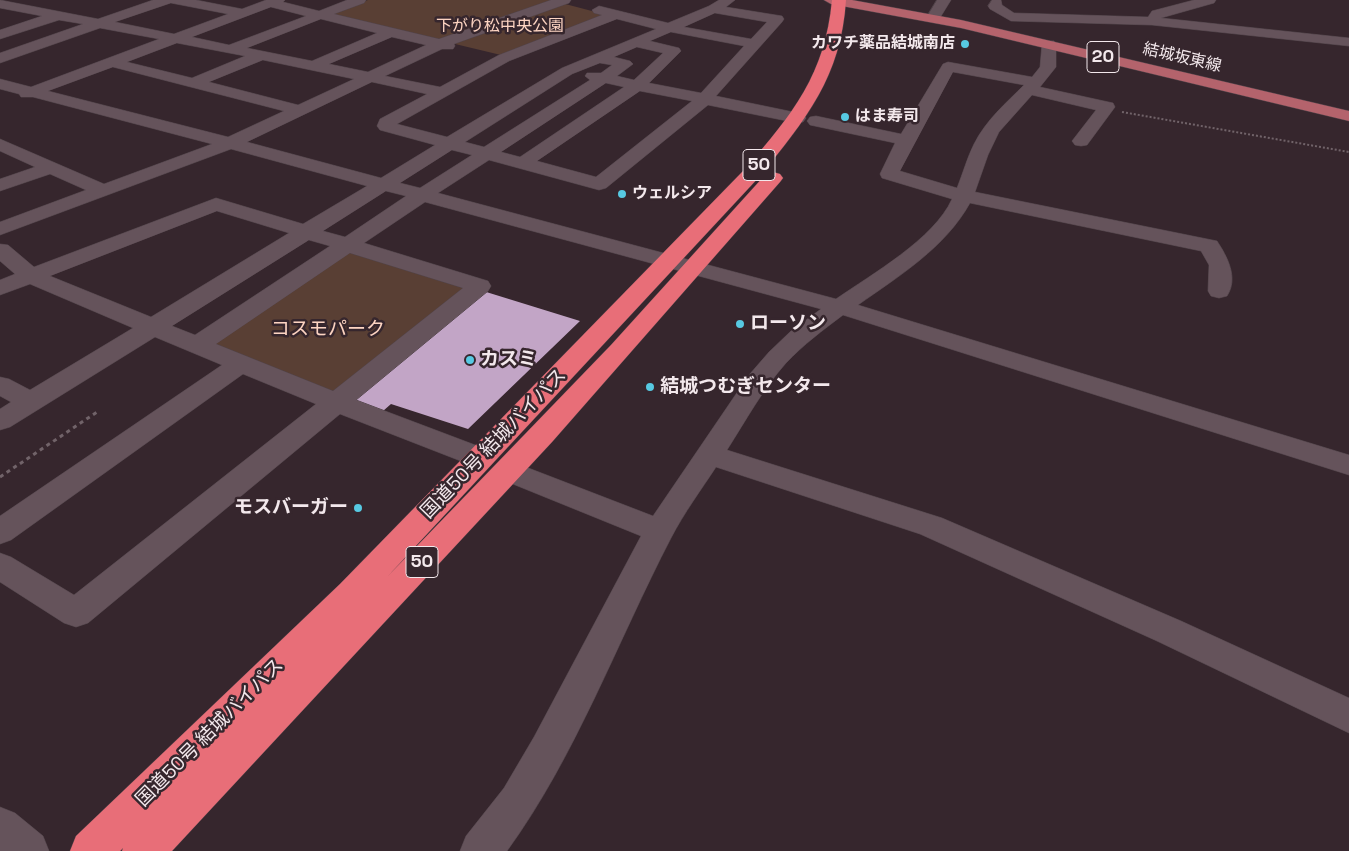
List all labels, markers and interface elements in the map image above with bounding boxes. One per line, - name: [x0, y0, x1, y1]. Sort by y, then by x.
- park label: 下がり松中央公園: [436, 17, 564, 37]
- place label: カワチ薬品結城南店: [811, 34, 955, 54]
- marker: カワチ薬品結城南店: [959, 38, 971, 50]
- street label: 結城坂東線: [1141, 40, 1223, 76]
- road number: 20: [1087, 42, 1119, 72]
- place label: はま寿司: [855, 107, 919, 127]
- marker: はま寿司: [839, 111, 851, 123]
- road number: 50: [743, 150, 775, 180]
- place label: ウェルシア: [632, 184, 712, 204]
- marker: ウェルシア: [616, 188, 628, 200]
- place label: ローソン: [750, 313, 826, 335]
- marker: ローソン: [734, 318, 746, 330]
- park label: コスモパーク: [271, 319, 385, 341]
- place label: カスミ: [480, 349, 537, 371]
- marker: カスミ: [464, 354, 476, 366]
- street label: 国道50号 結城バイパス: [417, 364, 571, 524]
- place label: 結城つむぎセンター: [660, 376, 831, 398]
- marker: 結城つむぎセンター: [644, 381, 656, 393]
- place label: モスバーガー: [234, 497, 348, 519]
- marker: モスバーガー: [352, 502, 364, 514]
- road number: 50: [406, 546, 438, 578]
- street label: 国道50号 結城バイパス: [131, 654, 289, 812]

